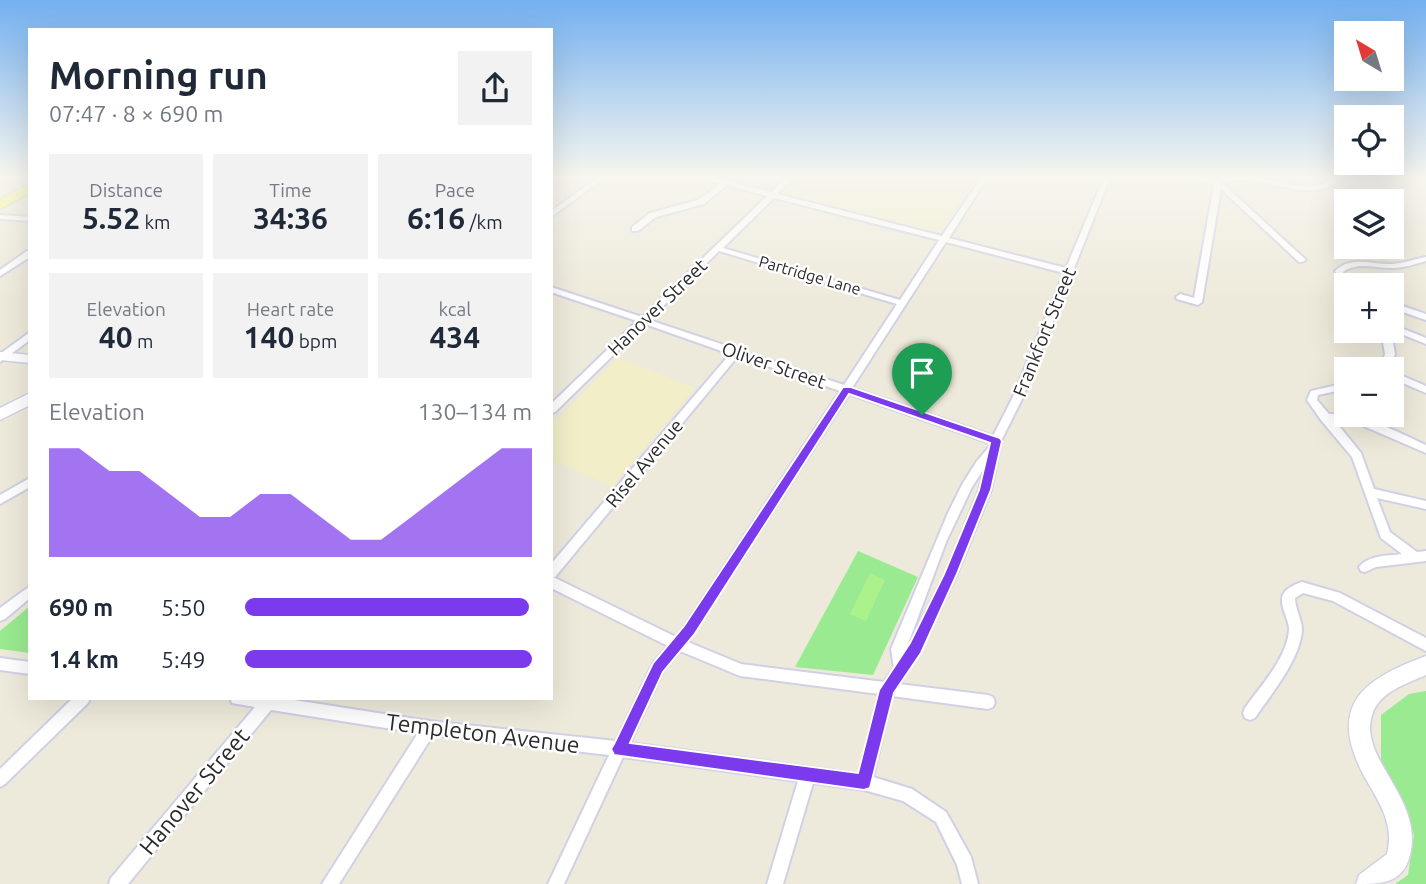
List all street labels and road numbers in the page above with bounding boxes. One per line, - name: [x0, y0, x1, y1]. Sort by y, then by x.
- street label: Partridge Lane: [757, 252, 863, 298]
- street label: Hanover Street: [603, 254, 712, 360]
- street label: Frankfort Street: [1008, 264, 1080, 400]
- street label: Oliver Street: [719, 337, 829, 393]
- street label: Risel Avenue: [601, 414, 687, 512]
- street label: Templeton Avenue: [385, 709, 581, 757]
- street label: Hanover Street: [134, 723, 254, 859]

